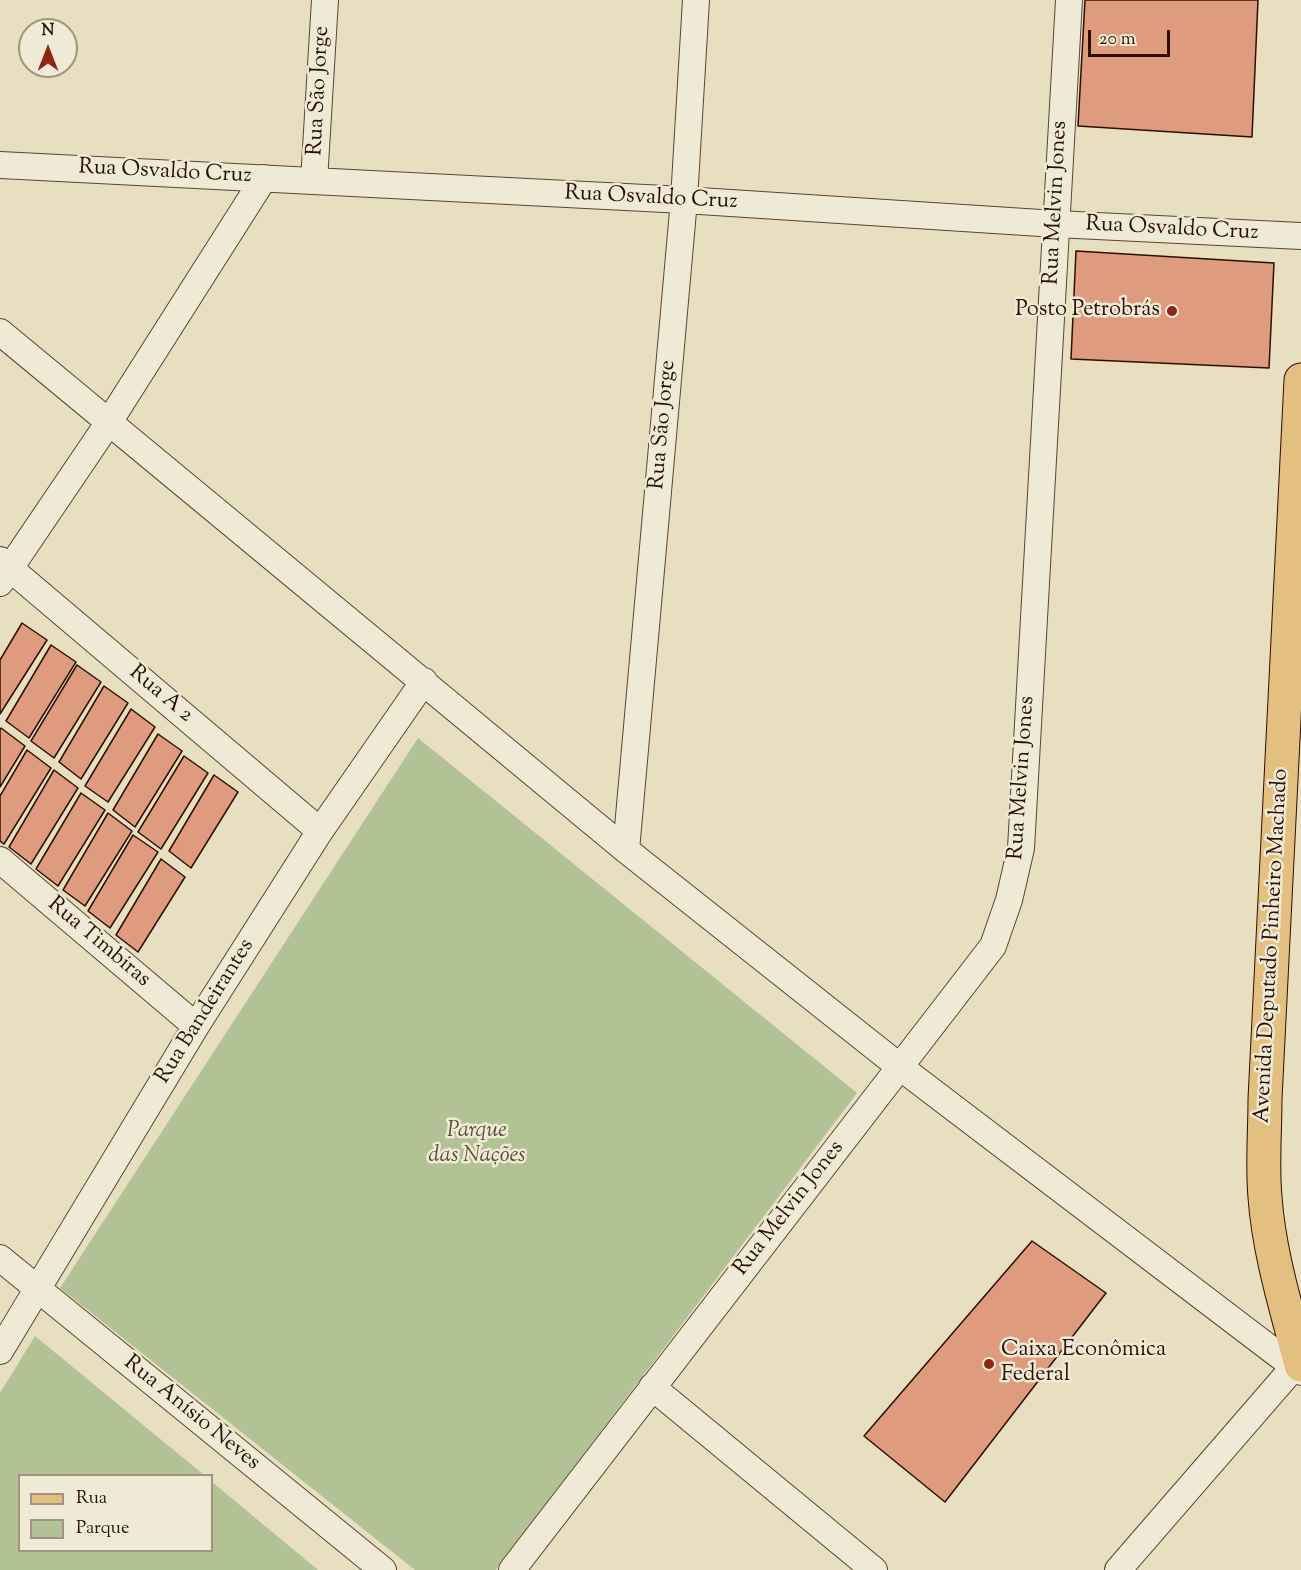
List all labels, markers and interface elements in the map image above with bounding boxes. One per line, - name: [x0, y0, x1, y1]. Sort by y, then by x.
- north arrow: [18, 18, 78, 78]
- scale bar: [1091, 18, 1174, 56]
- text: N: [42, 20, 54, 43]
- street label: Rua São Jorge: [303, 25, 337, 157]
- text: 20 m: [1099, 27, 1136, 53]
- street label: Rua Melvin Jones: [1040, 120, 1074, 286]
- street label: Rua Osvaldo Cruz: [78, 155, 252, 191]
- street label: Rua Osvaldo Cruz: [564, 181, 738, 217]
- street label: Rua Osvaldo Cruz: [1085, 212, 1259, 248]
- place label: Posto Petrobrás: [1015, 298, 1160, 324]
- marker: Posto Petrobrás: [1165, 304, 1179, 318]
- street label: Rua São Jorge: [645, 359, 683, 491]
- street label: Rua A 2: [123, 661, 197, 729]
- street label: Rua Melvin Jones: [1004, 695, 1042, 861]
- street label: Avenida Deputado Pinheiro Machado: [1251, 768, 1295, 1124]
- street label: Rua Timbiras: [41, 892, 155, 994]
- street label: Rua Bandeirantes: [151, 935, 261, 1089]
- park label: Parque das Nações: [429, 1119, 525, 1170]
- street label: Rua Melvin Jones: [729, 1136, 851, 1282]
- place label: Caixa Econômica Federal: [1001, 1338, 1166, 1390]
- street label: Rua Anísio Neves: [117, 1351, 265, 1477]
- marker: Caixa Econômica Federal: [982, 1357, 996, 1371]
- legend: [18, 1474, 213, 1552]
- text: Rua: [76, 1486, 107, 1512]
- text: Parque: [76, 1516, 129, 1542]

